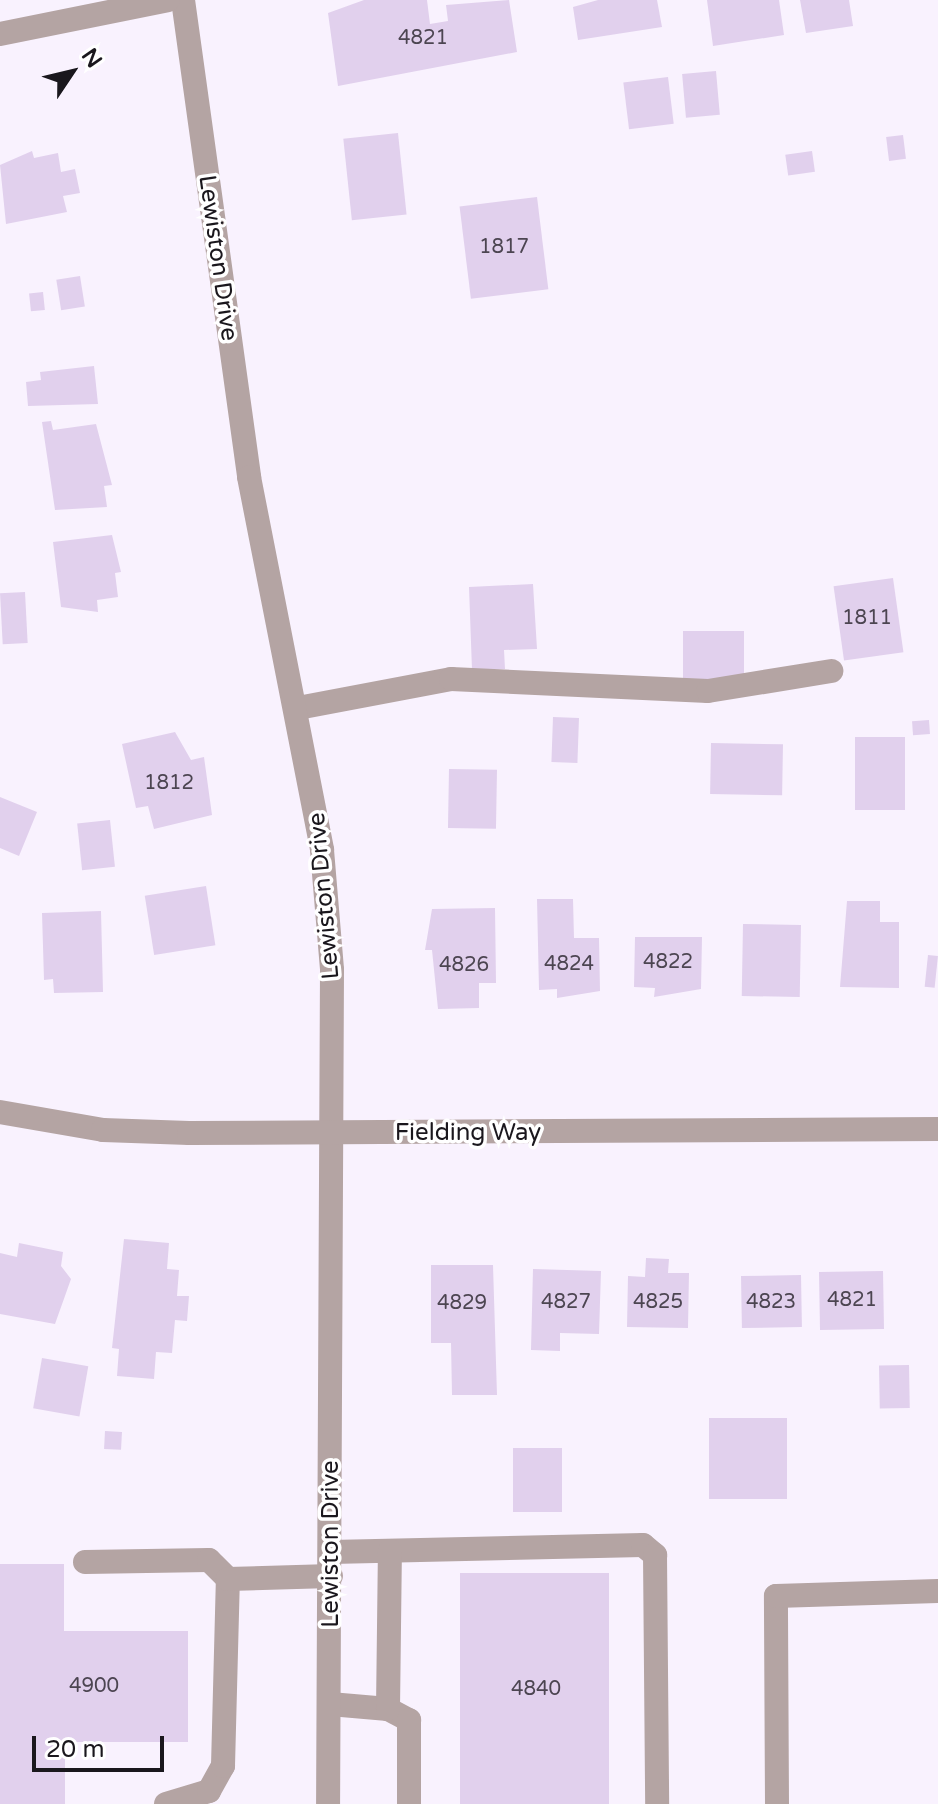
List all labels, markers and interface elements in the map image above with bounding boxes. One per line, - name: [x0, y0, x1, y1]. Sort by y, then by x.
- house number: 4821: [398, 26, 448, 50]
- north arrow: [32, 32, 112, 112]
- text: N: [76, 44, 107, 73]
- street label: Lewiston Drive: [192, 173, 244, 343]
- house number: 1817: [479, 235, 529, 259]
- house number: 1811: [842, 606, 892, 630]
- house number: 1812: [144, 771, 194, 795]
- street label: Lewiston Drive: [302, 811, 346, 981]
- house number: 4822: [643, 950, 693, 974]
- house number: 4824: [544, 952, 594, 976]
- house number: 4826: [439, 953, 489, 977]
- street label: Fielding Way: [395, 1119, 541, 1147]
- house number: 4821: [827, 1288, 877, 1312]
- house number: 4827: [541, 1290, 591, 1314]
- house number: 4825: [633, 1290, 683, 1314]
- house number: 4823: [746, 1290, 796, 1314]
- house number: 4829: [437, 1291, 487, 1315]
- street label: Lewiston Drive: [317, 1460, 345, 1628]
- house number: 4900: [69, 1674, 119, 1698]
- house number: 4840: [511, 1677, 561, 1701]
- scale bar: [36, 1720, 168, 1770]
- text: 20 m: [46, 1735, 104, 1764]

